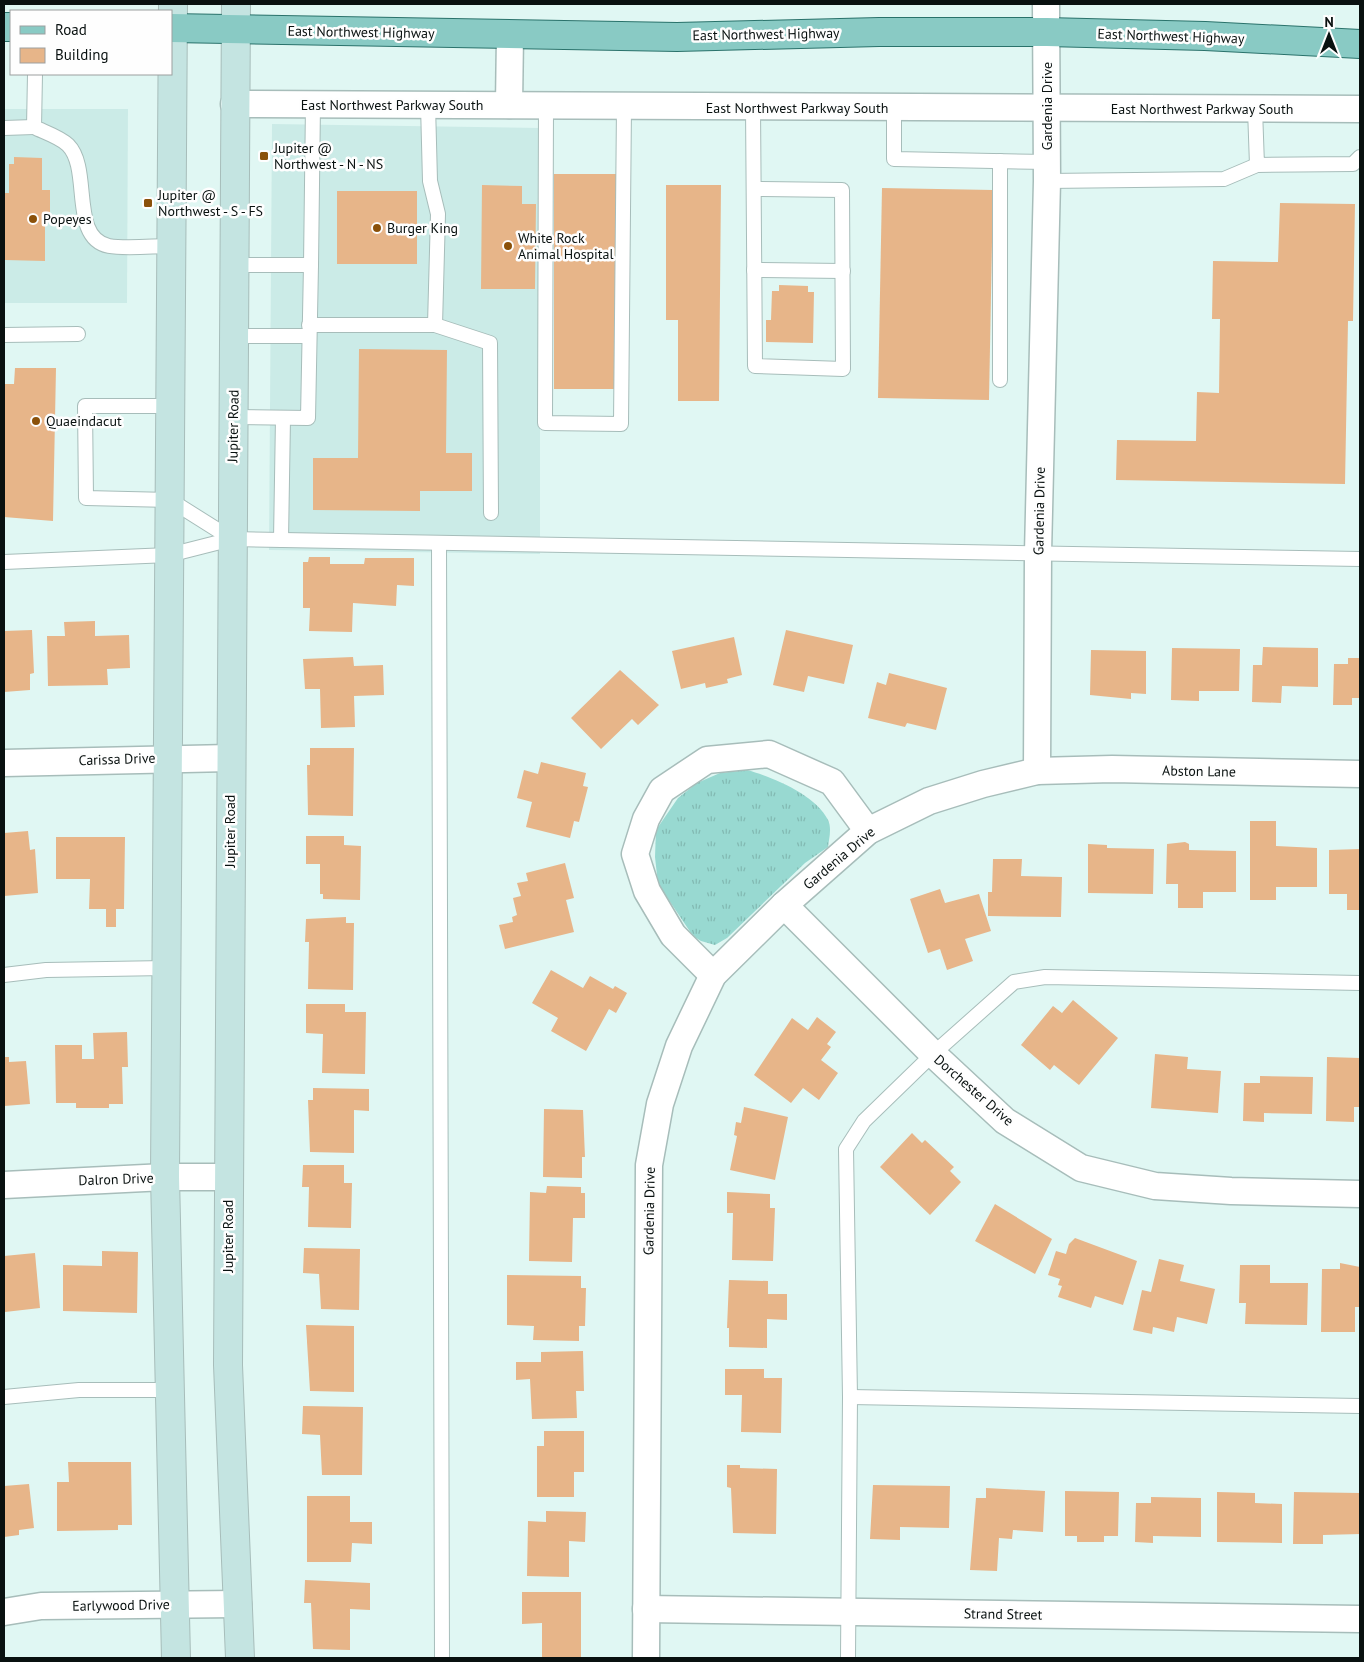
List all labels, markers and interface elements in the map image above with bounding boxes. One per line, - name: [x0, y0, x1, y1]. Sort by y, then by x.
- legend: [10, 10, 172, 75]
- north arrow: [1304, 10, 1354, 60]
- text: N: [1324, 13, 1334, 31]
- text: Road: [55, 20, 87, 39]
- street label: East Northwest Highway: [287, 22, 435, 42]
- street label: East Northwest Highway: [692, 24, 840, 44]
- street label: East Northwest Highway: [1097, 24, 1245, 48]
- text: Building: [55, 45, 109, 64]
- street label: Gardenia Drive: [1038, 62, 1056, 150]
- street label: East Northwest Parkway South: [301, 96, 483, 114]
- street label: East Northwest Parkway South: [706, 99, 888, 117]
- street label: East Northwest Parkway South: [1111, 100, 1293, 118]
- place label: Jupiter @ Northwest - N - NS: [273, 139, 383, 173]
- marker: Jupiter @ Northwest - N - NS: [258, 150, 270, 162]
- place label: Jupiter @ Northwest - S - FS: [157, 186, 263, 220]
- marker: Jupiter @ Northwest - S - FS: [142, 197, 154, 209]
- place label: Popeyes: [43, 210, 92, 228]
- marker: Popeyes: [27, 213, 39, 225]
- place label: Burger King: [387, 219, 458, 237]
- marker: Burger King: [371, 222, 383, 234]
- place label: White Rock Animal Hospital: [518, 229, 614, 263]
- marker: White Rock Animal Hospital: [502, 240, 514, 252]
- street label: Jupiter Road: [223, 389, 243, 464]
- place label: Quaeindacut: [46, 412, 122, 430]
- marker: Quaeindacut: [30, 415, 42, 427]
- street label: Gardenia Drive: [1029, 467, 1049, 555]
- street label: Carissa Drive: [78, 749, 156, 769]
- street label: Abston Lane: [1162, 761, 1236, 781]
- street label: Jupiter Road: [221, 795, 239, 868]
- street label: Gardenia Drive: [799, 823, 879, 893]
- street label: Dorchester Drive: [930, 1050, 1018, 1130]
- street label: Gardenia Drive: [639, 1167, 659, 1255]
- street label: Dalron Drive: [78, 1169, 154, 1189]
- street label: Jupiter Road: [219, 1200, 237, 1273]
- street label: Earlywood Drive: [72, 1595, 170, 1615]
- street label: Strand Street: [964, 1604, 1043, 1624]

